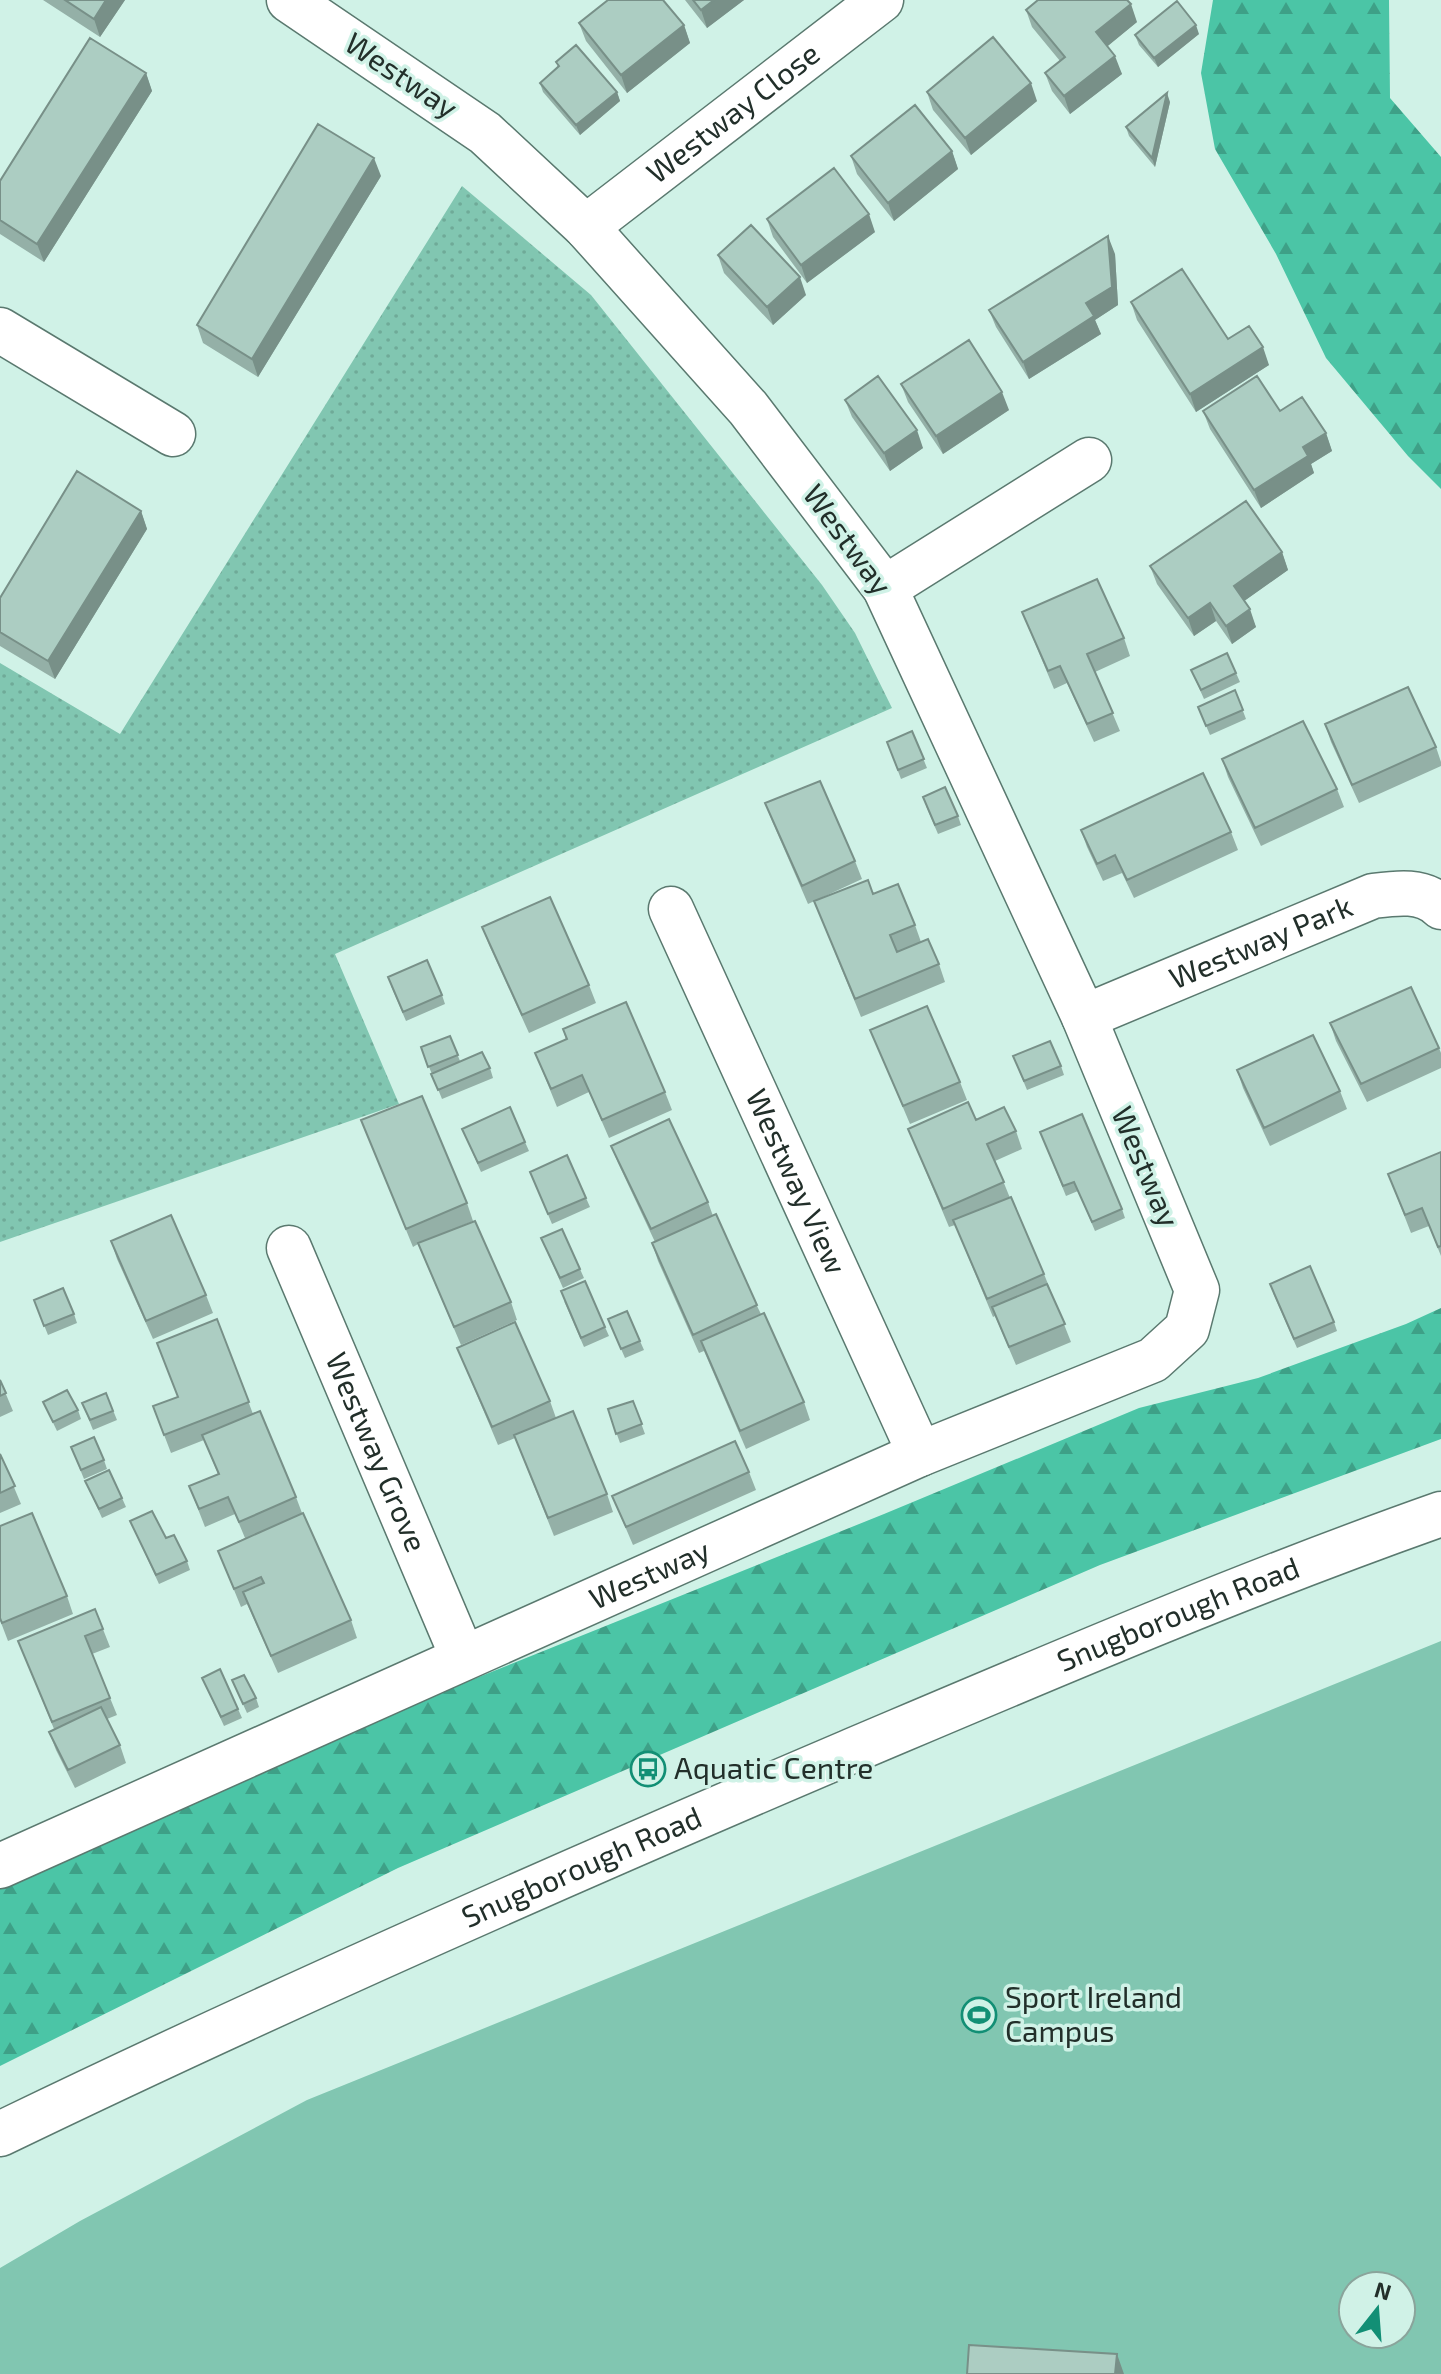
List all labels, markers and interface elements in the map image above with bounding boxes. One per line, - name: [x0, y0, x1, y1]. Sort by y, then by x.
- street label: Westway: [339, 24, 465, 125]
- street label: Westway Close: [639, 34, 826, 190]
- street label: Westway: [797, 477, 901, 601]
- street label: Westway Park: [1163, 887, 1357, 995]
- street label: Westway View: [740, 1083, 855, 1279]
- street label: Westway: [1105, 1100, 1188, 1232]
- street label: Westway Grove: [319, 1347, 436, 1557]
- street label: Westway: [583, 1531, 715, 1616]
- street label: Snugborough Road: [1051, 1548, 1304, 1678]
- place label: Aquatic Centre: [674, 1749, 873, 1785]
- bus stop icon: Aquatic Centre: [629, 1750, 667, 1788]
- street label: Snugborough Road: [456, 1798, 706, 1934]
- place label: Sport Ireland Campus: [1005, 1978, 1182, 2048]
- sports icon: Sport Ireland Campus: [960, 1996, 998, 2034]
- north arrow: [1337, 2270, 1417, 2350]
- text: N: [1372, 2275, 1395, 2305]

